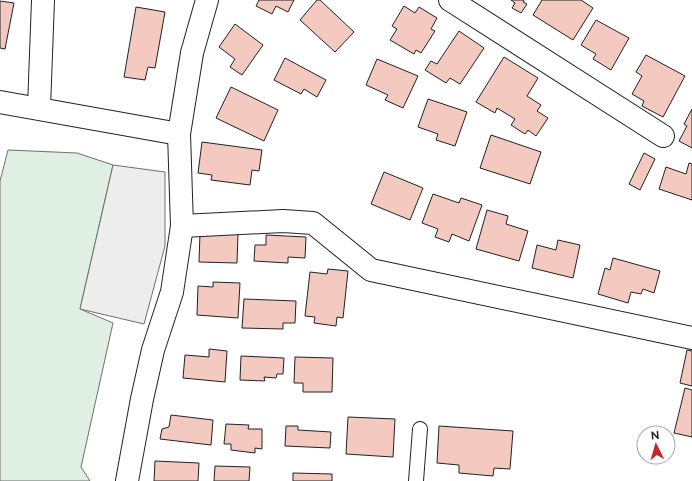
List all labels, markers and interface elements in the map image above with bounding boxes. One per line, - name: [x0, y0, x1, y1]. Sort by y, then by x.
- north arrow: [636, 425, 676, 465]
- text: N: [650, 429, 660, 442]

